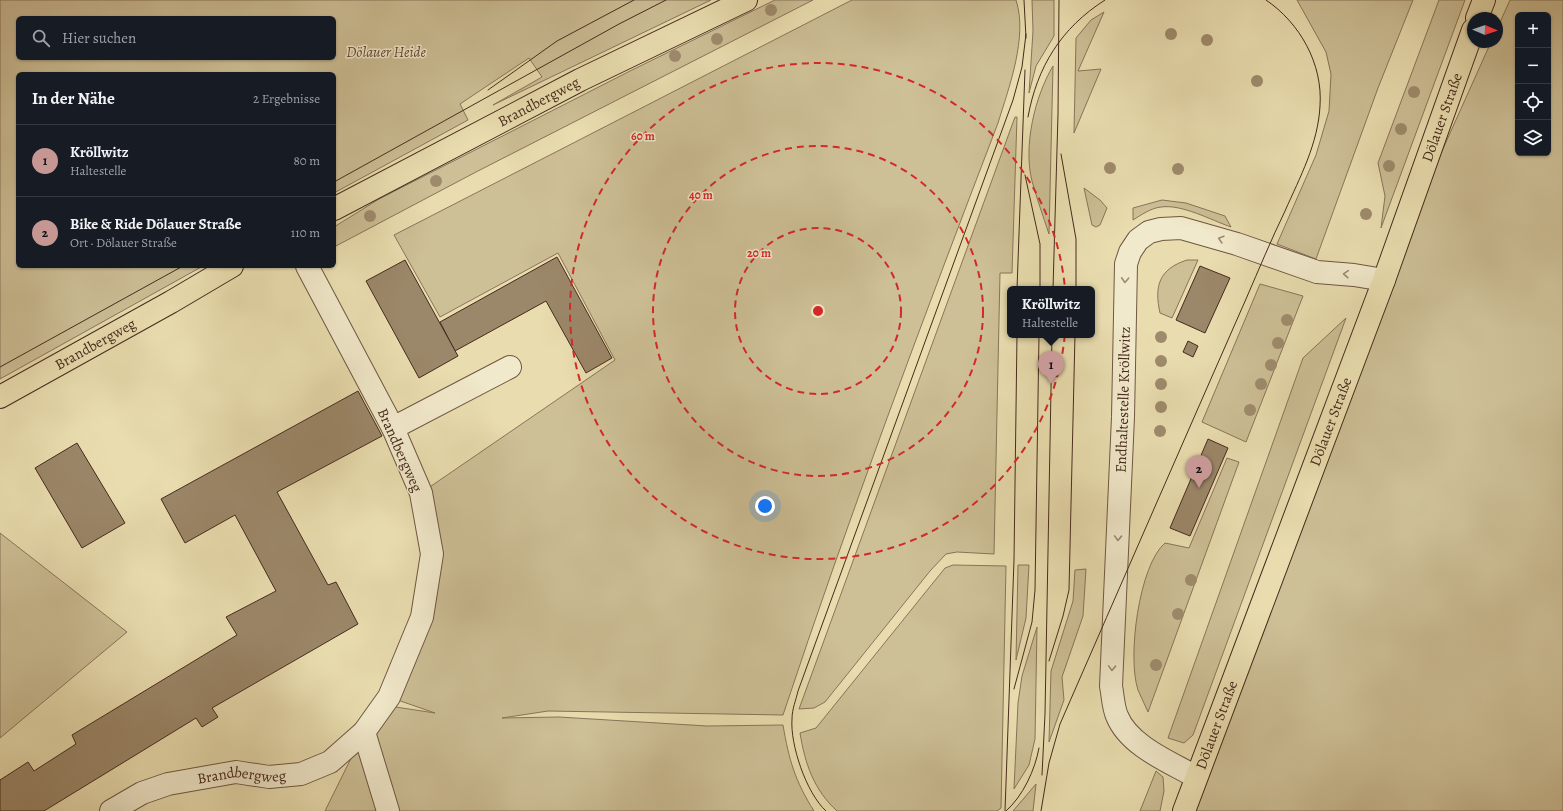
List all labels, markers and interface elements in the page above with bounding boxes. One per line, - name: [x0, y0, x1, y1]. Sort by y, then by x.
- north arrow: [1467, 12, 1503, 48]
- map controls: [1515, 12, 1551, 156]
- button: +: [1515, 12, 1551, 48]
- search box: [16, 16, 336, 60]
- icon: search: [30, 27, 52, 49]
- text: Hier suchen: [62, 28, 136, 48]
- park label: Dölauer Heide: [346, 42, 426, 62]
- button: −: [1515, 48, 1551, 84]
- street label: Dölauer Straße: [1417, 70, 1467, 165]
- street label: Brandbergweg: [494, 72, 583, 131]
- button: locate: [1515, 84, 1551, 120]
- text: In der Nähe: [32, 87, 115, 110]
- text: 2 Ergebnisse: [253, 90, 320, 107]
- button: layers: [1515, 120, 1551, 156]
- text: 60 m: [631, 128, 655, 144]
- text: Kröllwitz: [70, 142, 129, 162]
- text: 1: [43, 152, 47, 169]
- text: 80 m: [293, 152, 320, 169]
- text: Haltestelle: [70, 162, 126, 179]
- text: 40 m: [689, 187, 713, 203]
- text: Bike & Ride Dölauer Straße: [70, 214, 241, 234]
- text: 2: [42, 224, 48, 241]
- text: 110 m: [291, 224, 320, 241]
- text: Ort · Dölauer Straße: [70, 234, 177, 251]
- one-way arrow: [1218, 235, 1225, 244]
- text: 20 m: [747, 245, 771, 261]
- one-way arrow: [1343, 269, 1349, 278]
- one-way arrow: [1121, 277, 1130, 283]
- popup: [1007, 286, 1095, 338]
- text: Kröllwitz: [1022, 294, 1080, 314]
- centre of rings: [811, 304, 825, 318]
- street label: Brandbergweg: [51, 313, 140, 375]
- text: Haltestelle: [1022, 314, 1078, 331]
- street label: Endhaltestelle Kröllwitz: [1111, 326, 1135, 473]
- pin: 1: [1038, 351, 1064, 384]
- street label: Dölauer Straße: [1305, 374, 1357, 469]
- street label: Brandbergweg: [373, 405, 428, 495]
- pin: 2: [1186, 455, 1212, 488]
- your location: [755, 496, 775, 516]
- one-way arrow: [1113, 535, 1122, 541]
- one-way arrow: [1108, 665, 1116, 671]
- street label: Dölauer Straße: [1191, 677, 1242, 772]
- street label: Brandbergweg: [196, 762, 287, 789]

